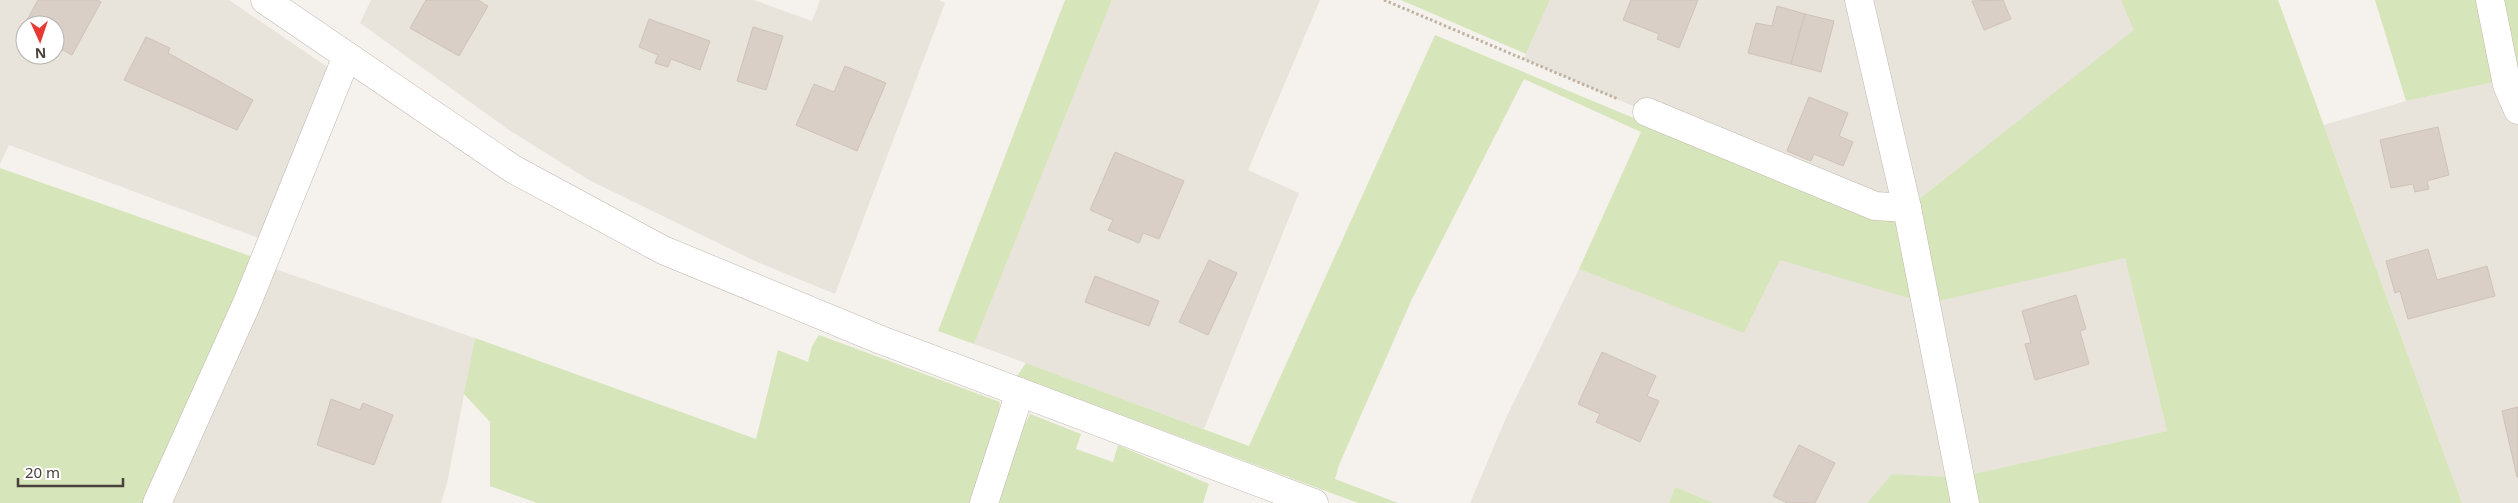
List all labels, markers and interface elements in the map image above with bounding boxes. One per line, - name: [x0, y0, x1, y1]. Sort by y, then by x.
- north arrow: [15, 15, 65, 65]
- text: N: [35, 44, 47, 63]
- scale bar: [18, 456, 122, 488]
- text: 20 m: [25, 462, 60, 482]

